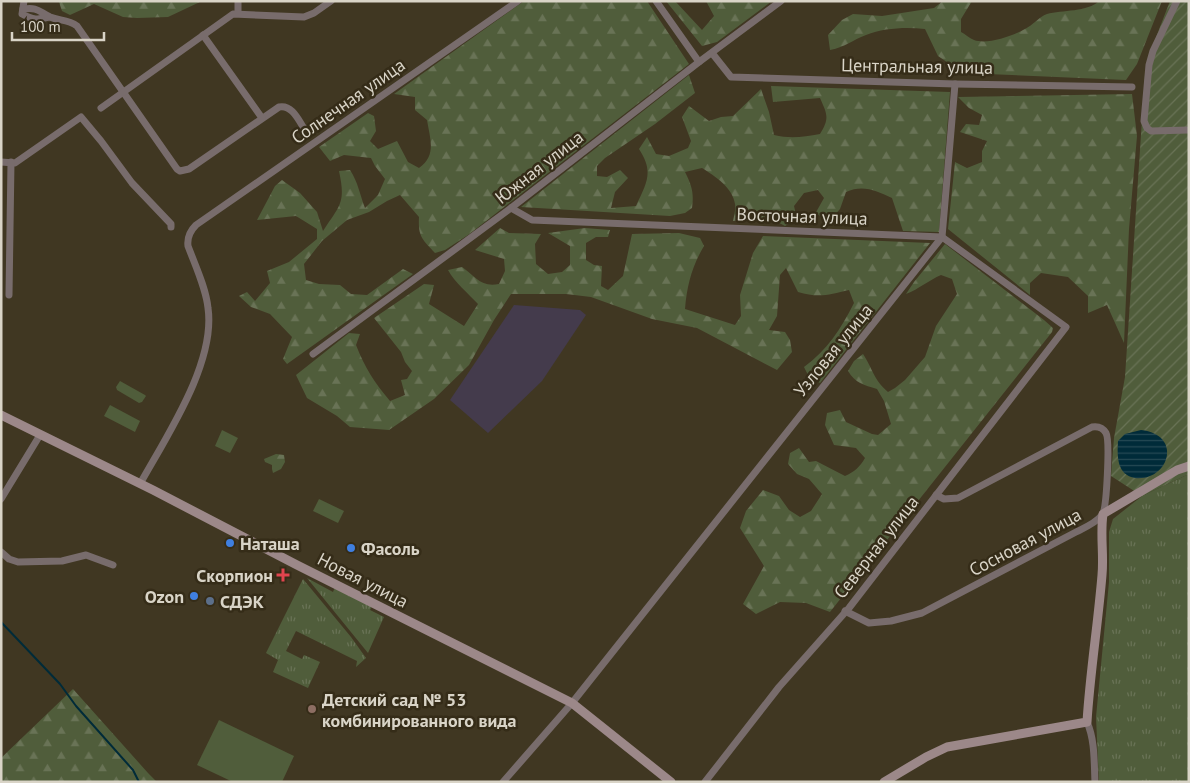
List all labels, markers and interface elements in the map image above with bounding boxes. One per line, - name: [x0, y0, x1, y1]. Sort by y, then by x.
- scale bar: [12, 10, 105, 42]
- text: 100 m: [20, 17, 61, 36]
- street label: Солнечная улица: [287, 53, 409, 149]
- street label: Центральная улица: [841, 53, 993, 79]
- street label: Южная улица: [490, 125, 588, 209]
- street label: Восточная улица: [736, 202, 868, 230]
- street label: Узловая улица: [789, 299, 877, 401]
- street label: Северная улица: [829, 491, 923, 603]
- street label: Сосновая улица: [965, 503, 1085, 581]
- place label: Наташа: [240, 532, 300, 555]
- marker: Наташа: [224, 537, 236, 549]
- place label: Фасоль: [361, 537, 420, 560]
- marker: Фасоль: [345, 542, 357, 554]
- street label: Новая улица: [314, 547, 412, 613]
- place label: Скорпион: [196, 564, 273, 587]
- marker: Скорпион: [277, 569, 289, 581]
- place label: Ozon: [145, 585, 184, 608]
- marker: Ozon: [188, 590, 200, 602]
- place label: СДЭК: [220, 590, 264, 613]
- marker: СДЭК: [204, 595, 216, 607]
- place label: Детский сад № 53 комбинированного вида: [322, 688, 517, 732]
- marker: Детский сад № 53 комбинированного вида: [306, 703, 318, 715]

